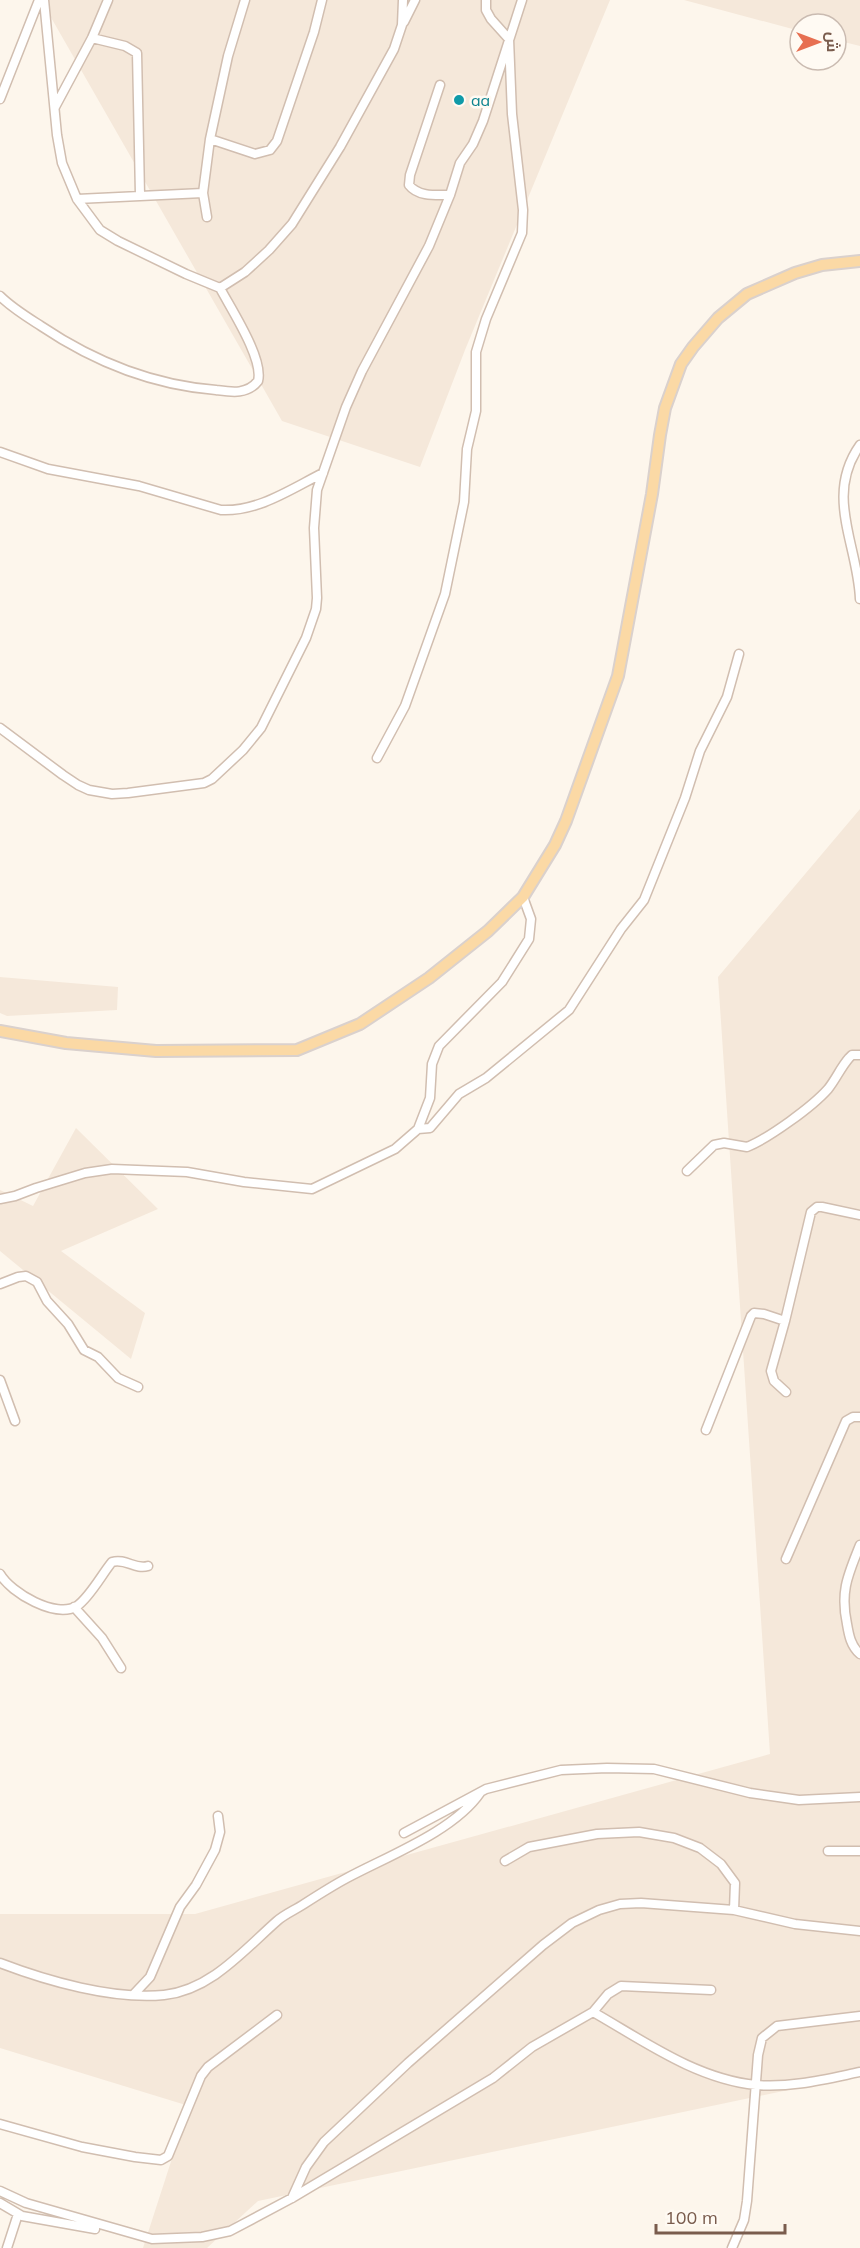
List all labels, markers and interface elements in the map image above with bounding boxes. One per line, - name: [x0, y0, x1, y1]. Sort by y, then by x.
- north arrow: [788, 12, 848, 72]
- text: ش: [823, 32, 843, 52]
- place label: aa: [471, 90, 490, 110]
- marker: aa: [452, 93, 466, 107]
- scale bar: [656, 2197, 785, 2235]
- text: 100 m: [665, 2206, 718, 2229]

